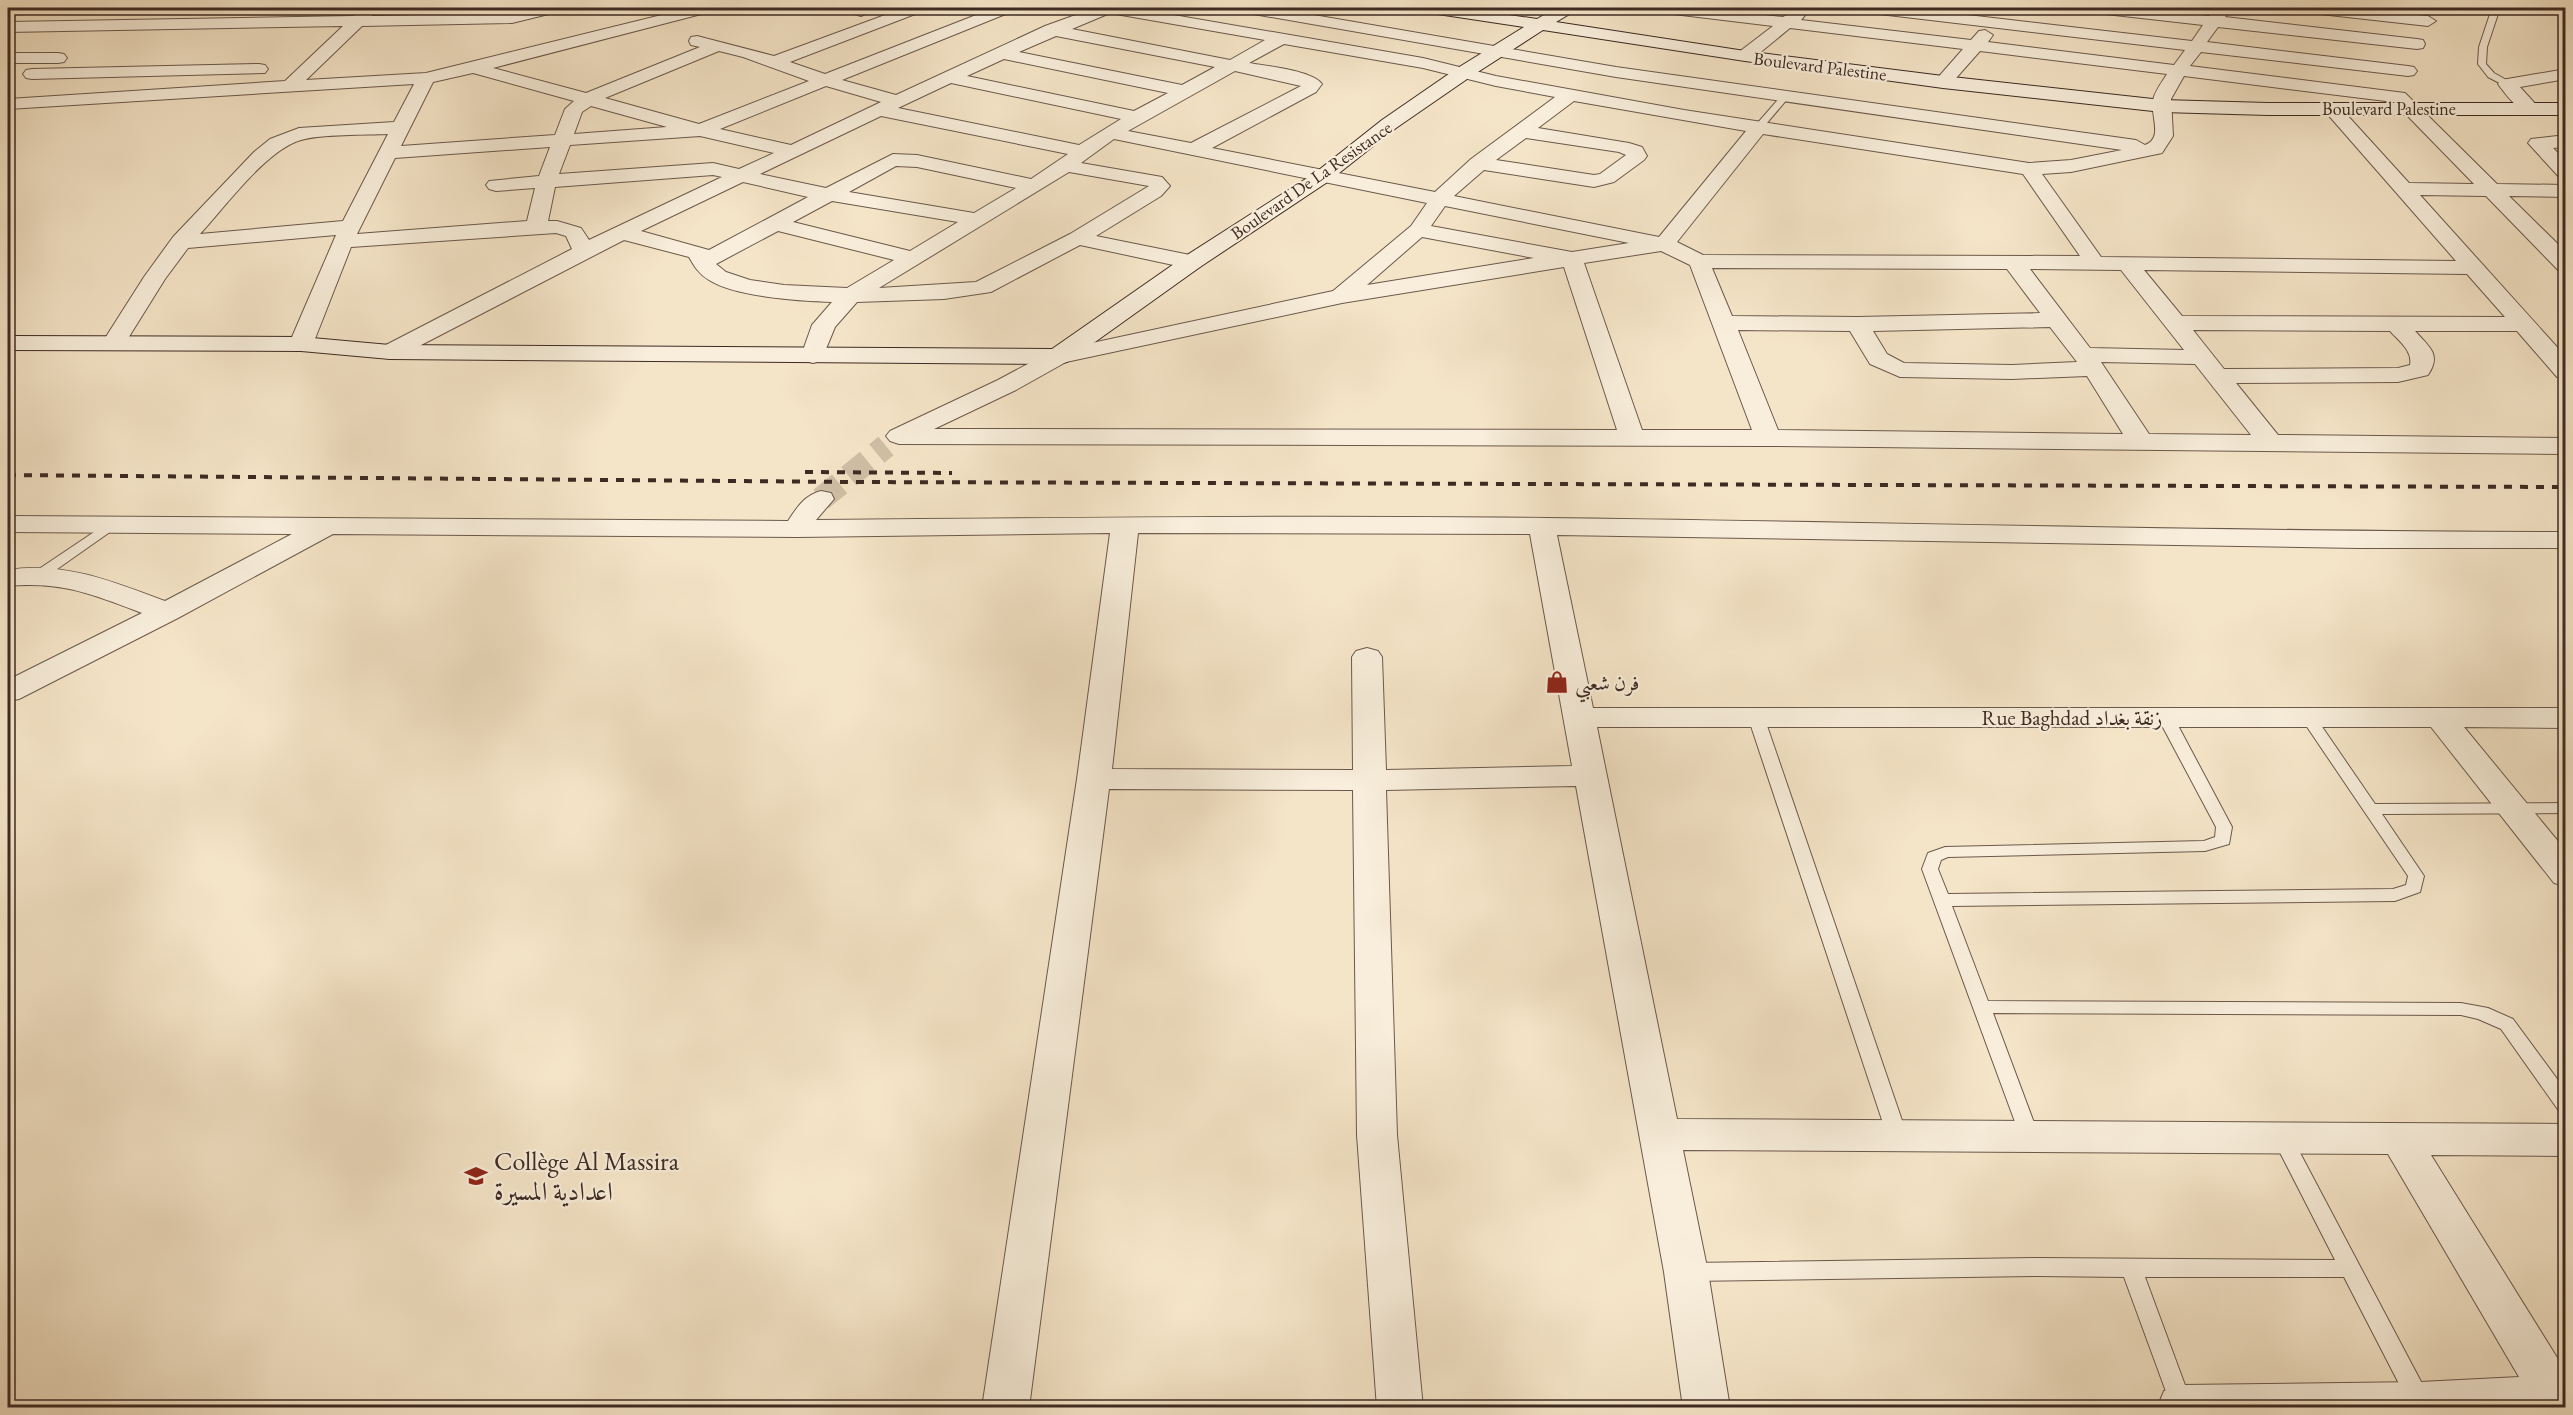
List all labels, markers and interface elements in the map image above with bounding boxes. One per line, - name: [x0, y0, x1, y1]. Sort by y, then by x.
- street label: Boulevard Palestine: [1752, 46, 1888, 86]
- street label: Boulevard Palestine: [2322, 97, 2456, 120]
- street label: Boulevard De La Resistance: [1226, 116, 1396, 244]
- shop icon: فرن شعبي: [1544, 669, 1570, 695]
- place label: فرن شعبي: [1575, 669, 1640, 703]
- street label: Rue Baghdad زنقة بغداد: [1982, 704, 2162, 731]
- place label: Collège Al Massira اعدادية المسيرة: [494, 1144, 680, 1208]
- school or university icon: Collège Al Massira اعدادية المسيرة: [463, 1163, 489, 1189]

